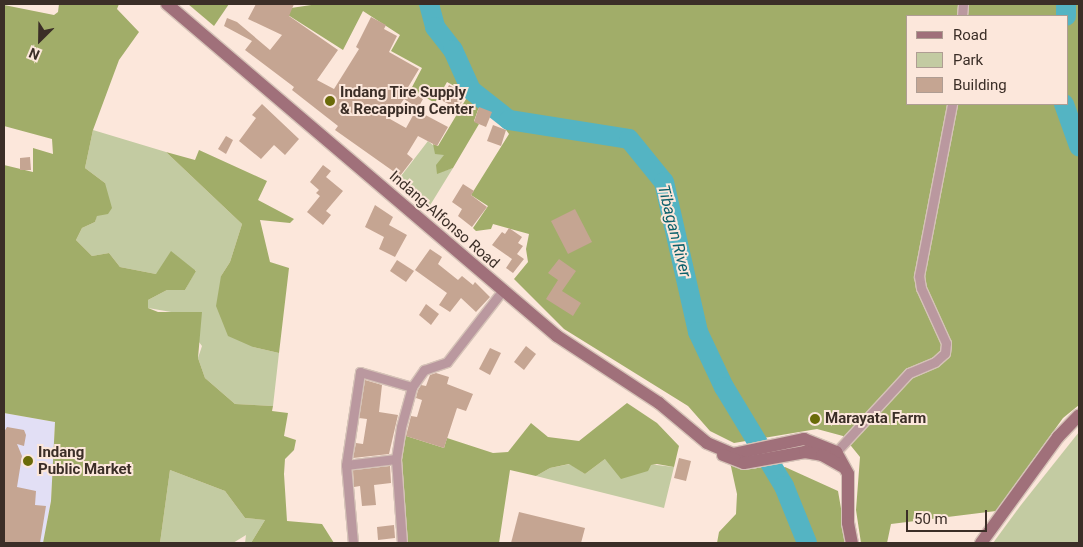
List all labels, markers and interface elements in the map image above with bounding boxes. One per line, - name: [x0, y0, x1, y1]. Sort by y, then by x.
- north arrow: [15, 15, 65, 65]
- legend: [906, 15, 1068, 105]
- text: Road: [953, 26, 987, 44]
- text: N: [26, 45, 42, 63]
- text: Park: [953, 51, 983, 69]
- text: Building: [953, 76, 1007, 94]
- place label: Indang Tire Supply & Recapping Center: [340, 83, 474, 118]
- marker: Indang Tire Supply & Recapping Center: [324, 95, 336, 107]
- street label: Indang-Alfonso Road: [385, 167, 503, 273]
- water label: Tibagan River: [653, 183, 695, 279]
- place label: Marayata Farm: [825, 410, 926, 428]
- marker: Marayata Farm: [809, 413, 821, 425]
- place label: Indang Public Market: [38, 443, 132, 478]
- marker: Indang Public Market: [22, 455, 34, 467]
- scale bar: [908, 500, 989, 532]
- text: 50 m: [914, 510, 948, 528]

